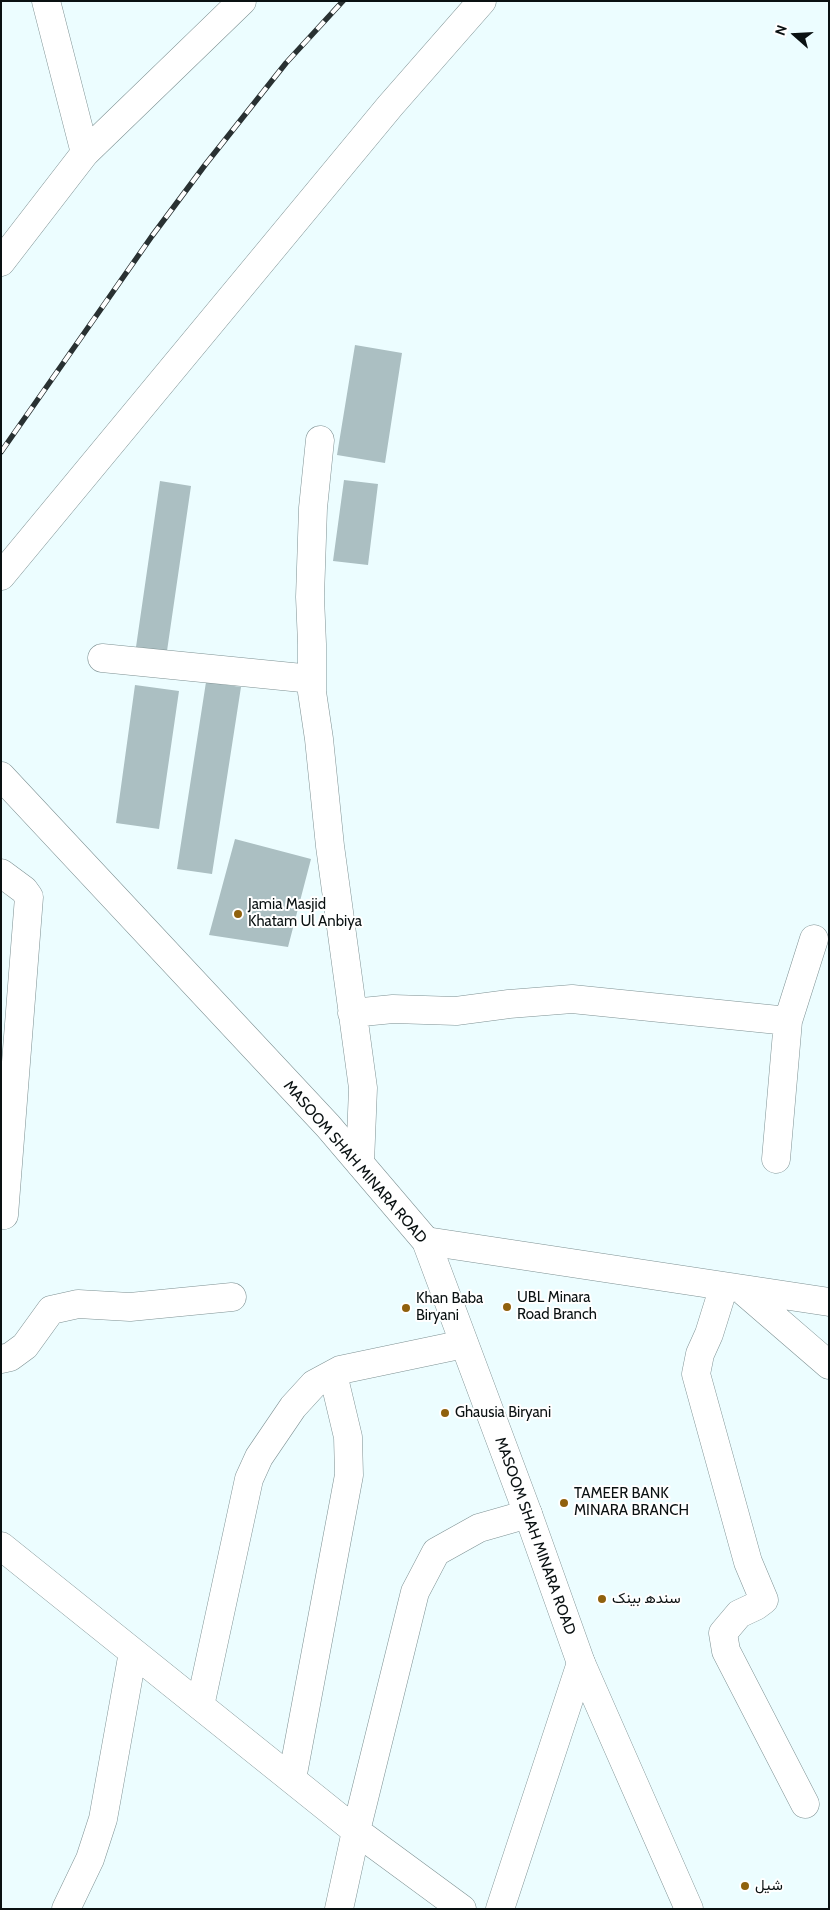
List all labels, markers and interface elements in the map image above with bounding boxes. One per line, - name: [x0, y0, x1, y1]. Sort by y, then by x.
- north arrow: [770, 10, 820, 60]
- text: N: [771, 23, 791, 38]
- place label: Jamia Masjid Khatam Ul Anbiya: [248, 896, 362, 931]
- marker: Jamia Masjid Khatam Ul Anbiya: [232, 908, 244, 920]
- street label: MASOOM SHAH MINARA ROAD: [280, 1077, 430, 1247]
- place label: UBL Minara Road Branch: [517, 1289, 597, 1324]
- place label: Khan Baba Biryani: [416, 1290, 483, 1325]
- marker: UBL Minara Road Branch: [501, 1301, 513, 1313]
- marker: Khan Baba Biryani: [400, 1302, 412, 1314]
- place label: Ghausia Biryani: [455, 1404, 551, 1422]
- marker: Ghausia Biryani: [439, 1407, 451, 1419]
- street label: MASOOM SHAH MINARA ROAD: [491, 1435, 579, 1637]
- place label: TAMEER BANK MINARA BRANCH: [574, 1485, 689, 1520]
- marker: TAMEER BANK MINARA BRANCH: [558, 1497, 570, 1509]
- place label: سندھ بینک: [612, 1590, 681, 1608]
- marker: سندھ بینک: [596, 1593, 608, 1605]
- place label: شیل: [755, 1877, 783, 1895]
- marker: شیل: [739, 1880, 751, 1892]

